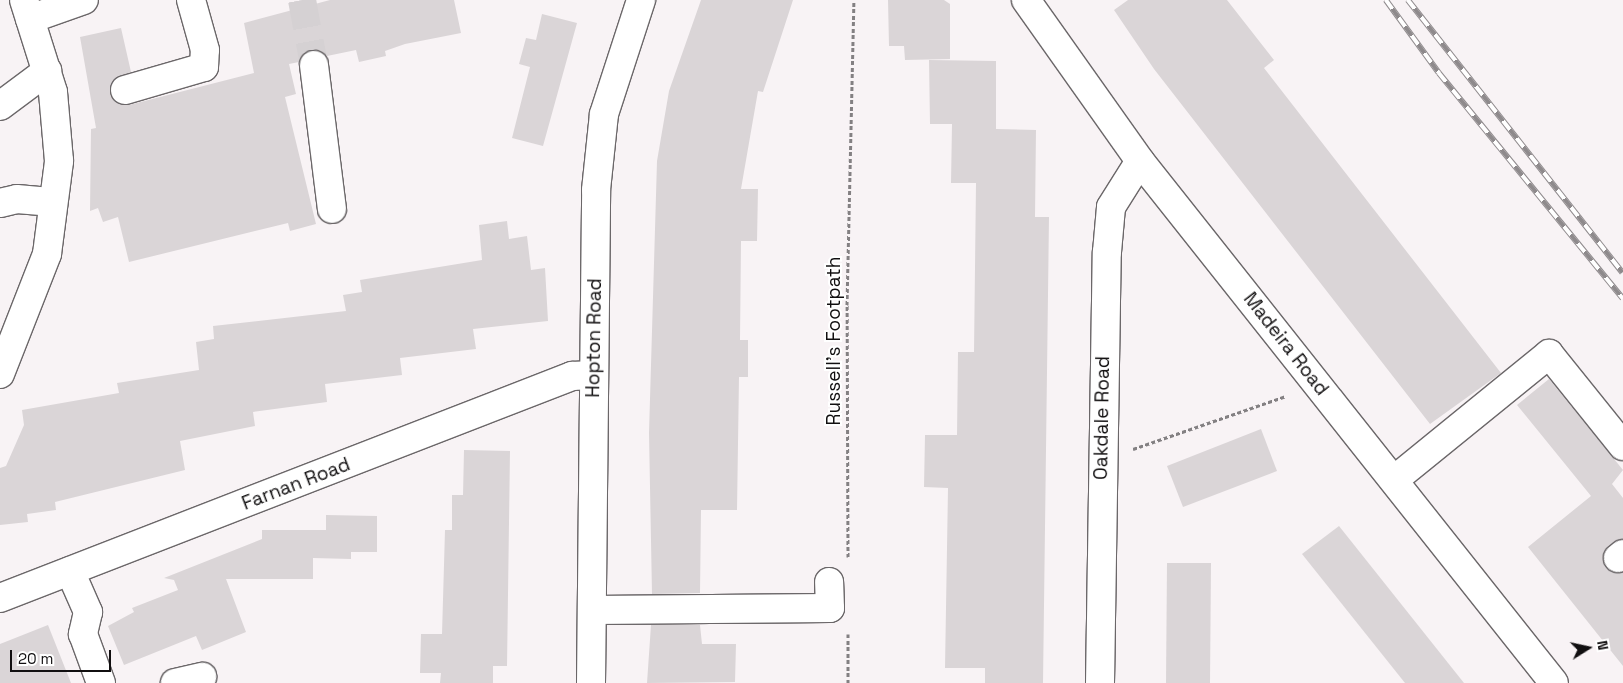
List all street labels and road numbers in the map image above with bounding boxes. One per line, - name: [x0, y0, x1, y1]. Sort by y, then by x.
- street label: Russell's Footpath: [823, 257, 845, 425]
- street label: Hopton Road: [582, 278, 606, 398]
- street label: Madeira Road: [1239, 288, 1333, 400]
- street label: Oakdale Road: [1090, 356, 1114, 480]
- street label: Farnan Road: [239, 453, 353, 515]

